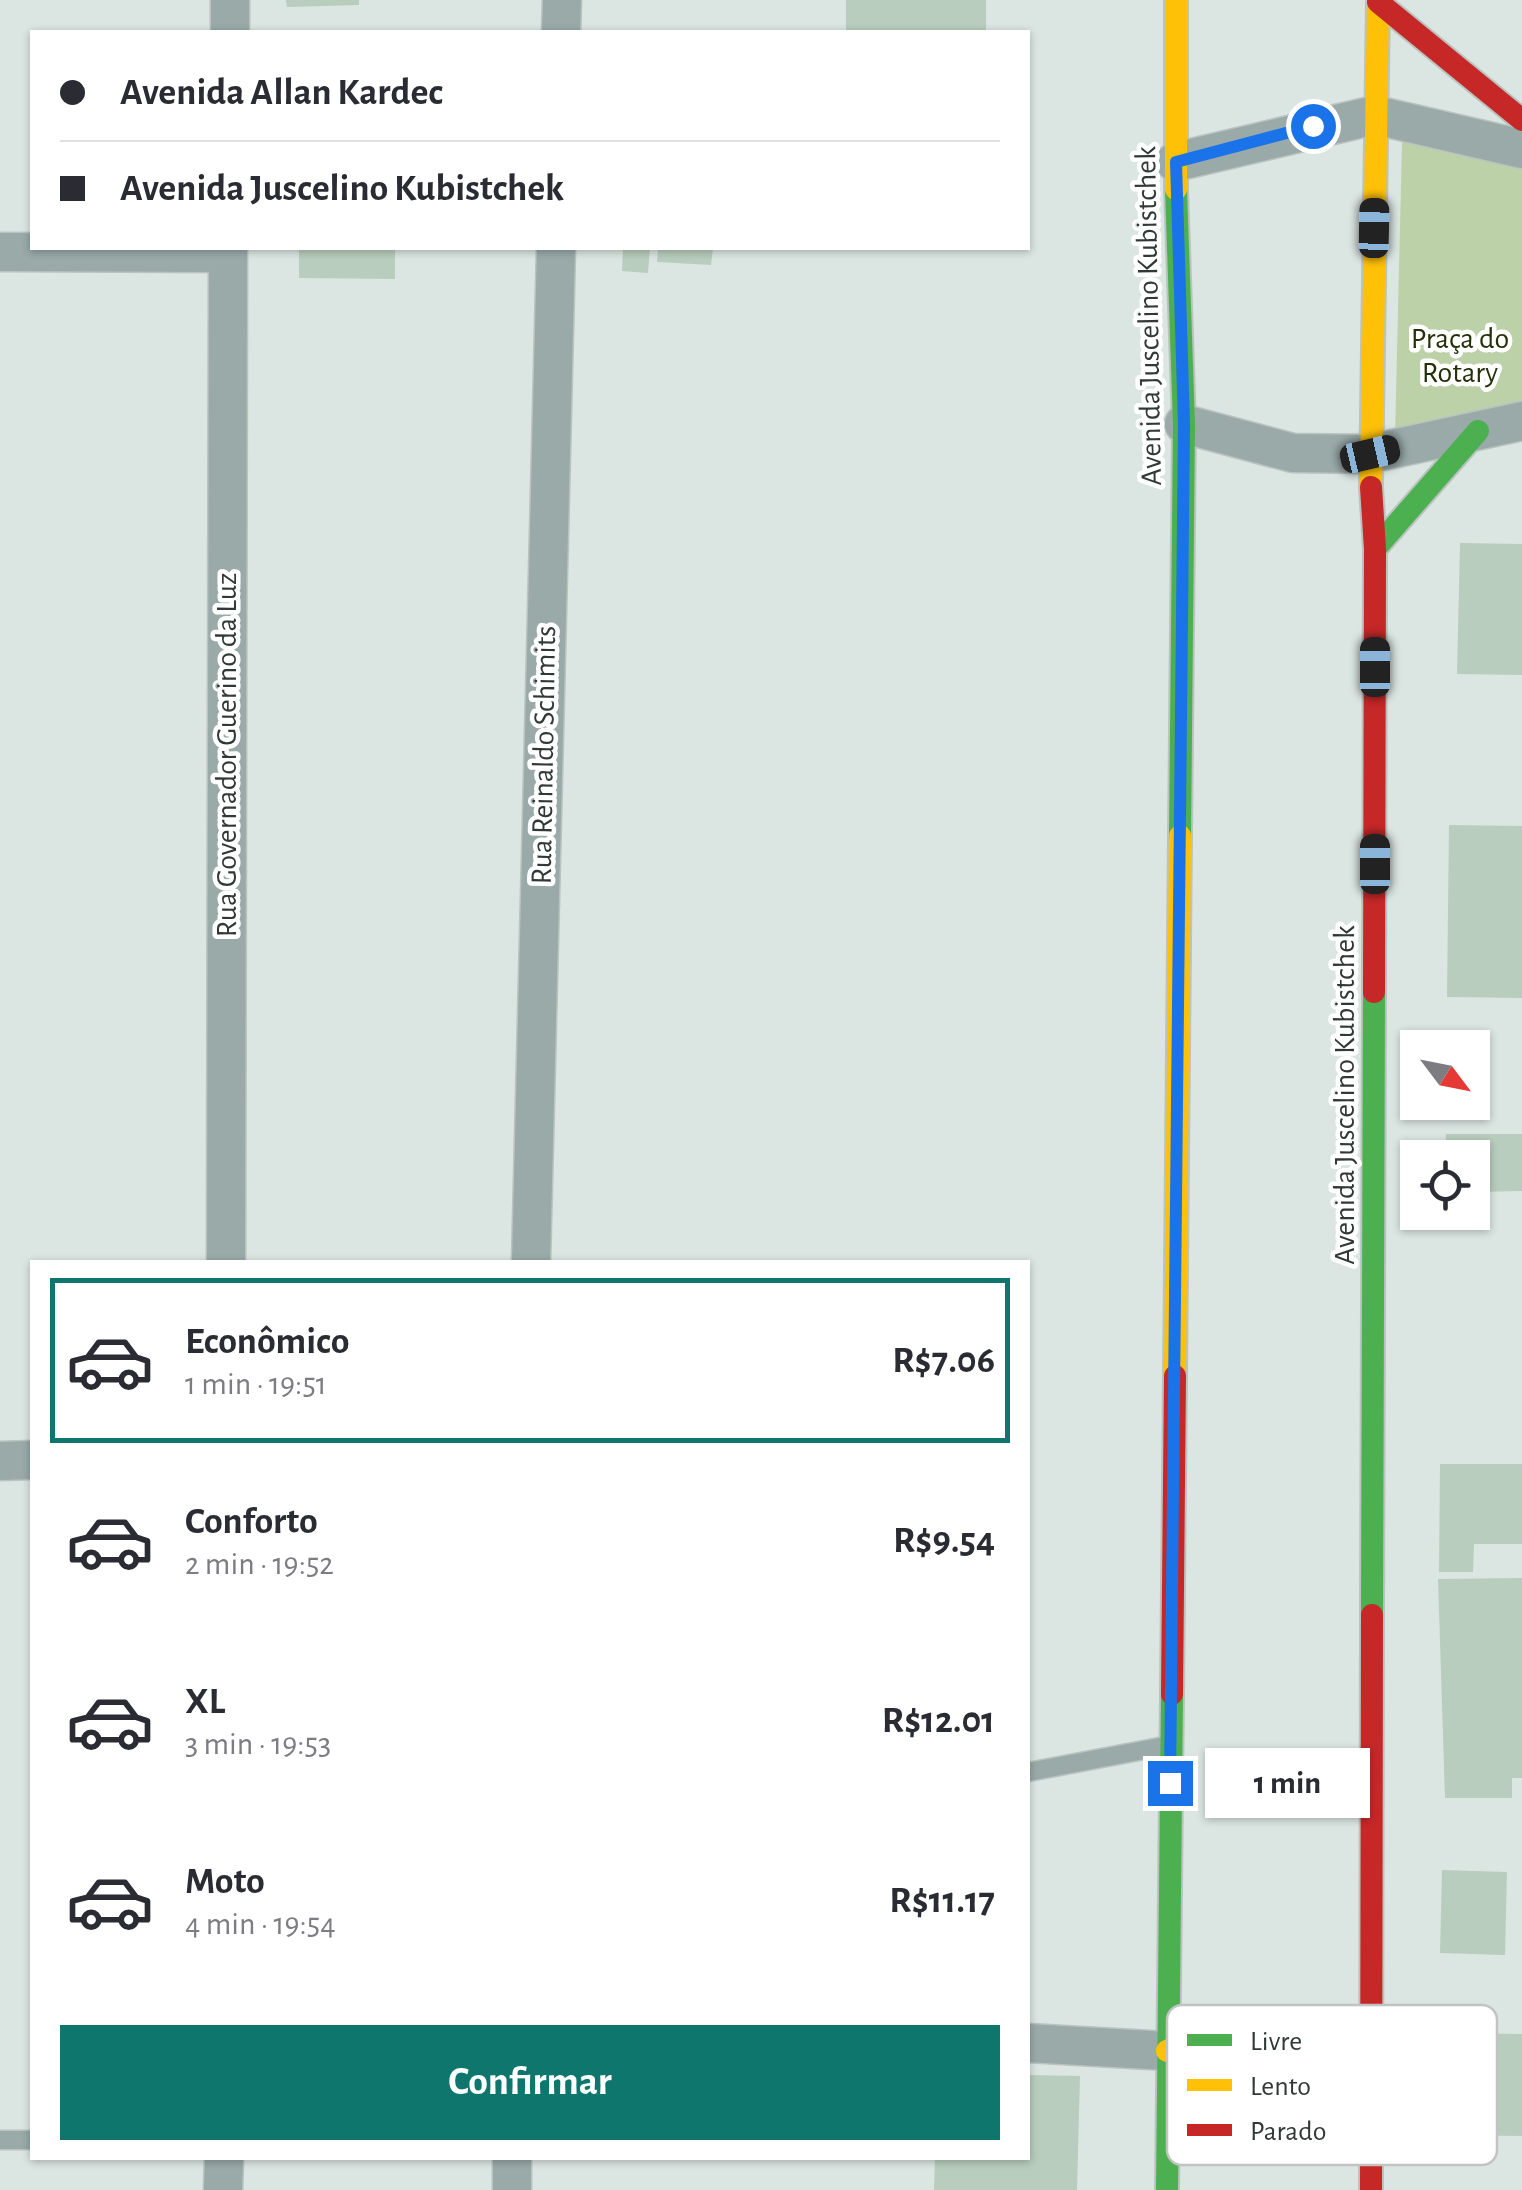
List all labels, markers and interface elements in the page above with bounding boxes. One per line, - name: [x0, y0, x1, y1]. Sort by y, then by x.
- text: Avenida Allan Kardec: [120, 74, 443, 112]
- route start: [1291, 104, 1336, 149]
- street label: Avenida Juscelino Kubistchek: [1131, 146, 1167, 486]
- text: Avenida Juscelino Kubistchek: [120, 170, 564, 208]
- car: [1358, 198, 1390, 258]
- park label: Praça do Rotary: [1411, 324, 1509, 388]
- car: [1337, 433, 1403, 475]
- street label: Rua Governador Guerino da Luz: [212, 573, 242, 937]
- street label: Rua Reinaldo Schimits: [527, 625, 561, 885]
- car: [1360, 637, 1390, 697]
- car: [1360, 834, 1390, 894]
- street label: Avenida Juscelino Kubistchek: [1330, 925, 1360, 1265]
- north arrow: [1400, 1030, 1490, 1120]
- map controls: [1400, 1030, 1490, 1230]
- button: locate: [1400, 1140, 1490, 1230]
- icon: car: [65, 1316, 155, 1406]
- text: Econômico: [185, 1323, 349, 1361]
- text: R$7.06: [892, 1342, 995, 1380]
- text: 1 min · 19:51: [185, 1368, 327, 1400]
- icon: car: [65, 1496, 155, 1586]
- text: Conforto: [185, 1503, 318, 1541]
- text: R$9.54: [893, 1522, 995, 1560]
- text: 2 min · 19:52: [185, 1548, 334, 1580]
- icon: car: [65, 1676, 155, 1766]
- text: XL: [185, 1683, 225, 1721]
- text: R$12.01: [882, 1702, 995, 1740]
- text: 3 min · 19:53: [185, 1728, 331, 1760]
- callout: 1 min: [1205, 1748, 1370, 1818]
- route end: [1148, 1761, 1193, 1806]
- text: 1 min: [1254, 1767, 1321, 1799]
- icon: car: [65, 1856, 155, 1946]
- text: Moto: [185, 1863, 265, 1901]
- text: R$11.17: [889, 1882, 995, 1920]
- text: 4 min · 19:54: [185, 1908, 336, 1940]
- legend: [1167, 2005, 1497, 2165]
- button: Confirmar: [60, 2025, 1000, 2140]
- text: Livre: [1250, 2028, 1302, 2056]
- text: Lento: [1250, 2073, 1311, 2101]
- text: Parado: [1250, 2118, 1326, 2146]

